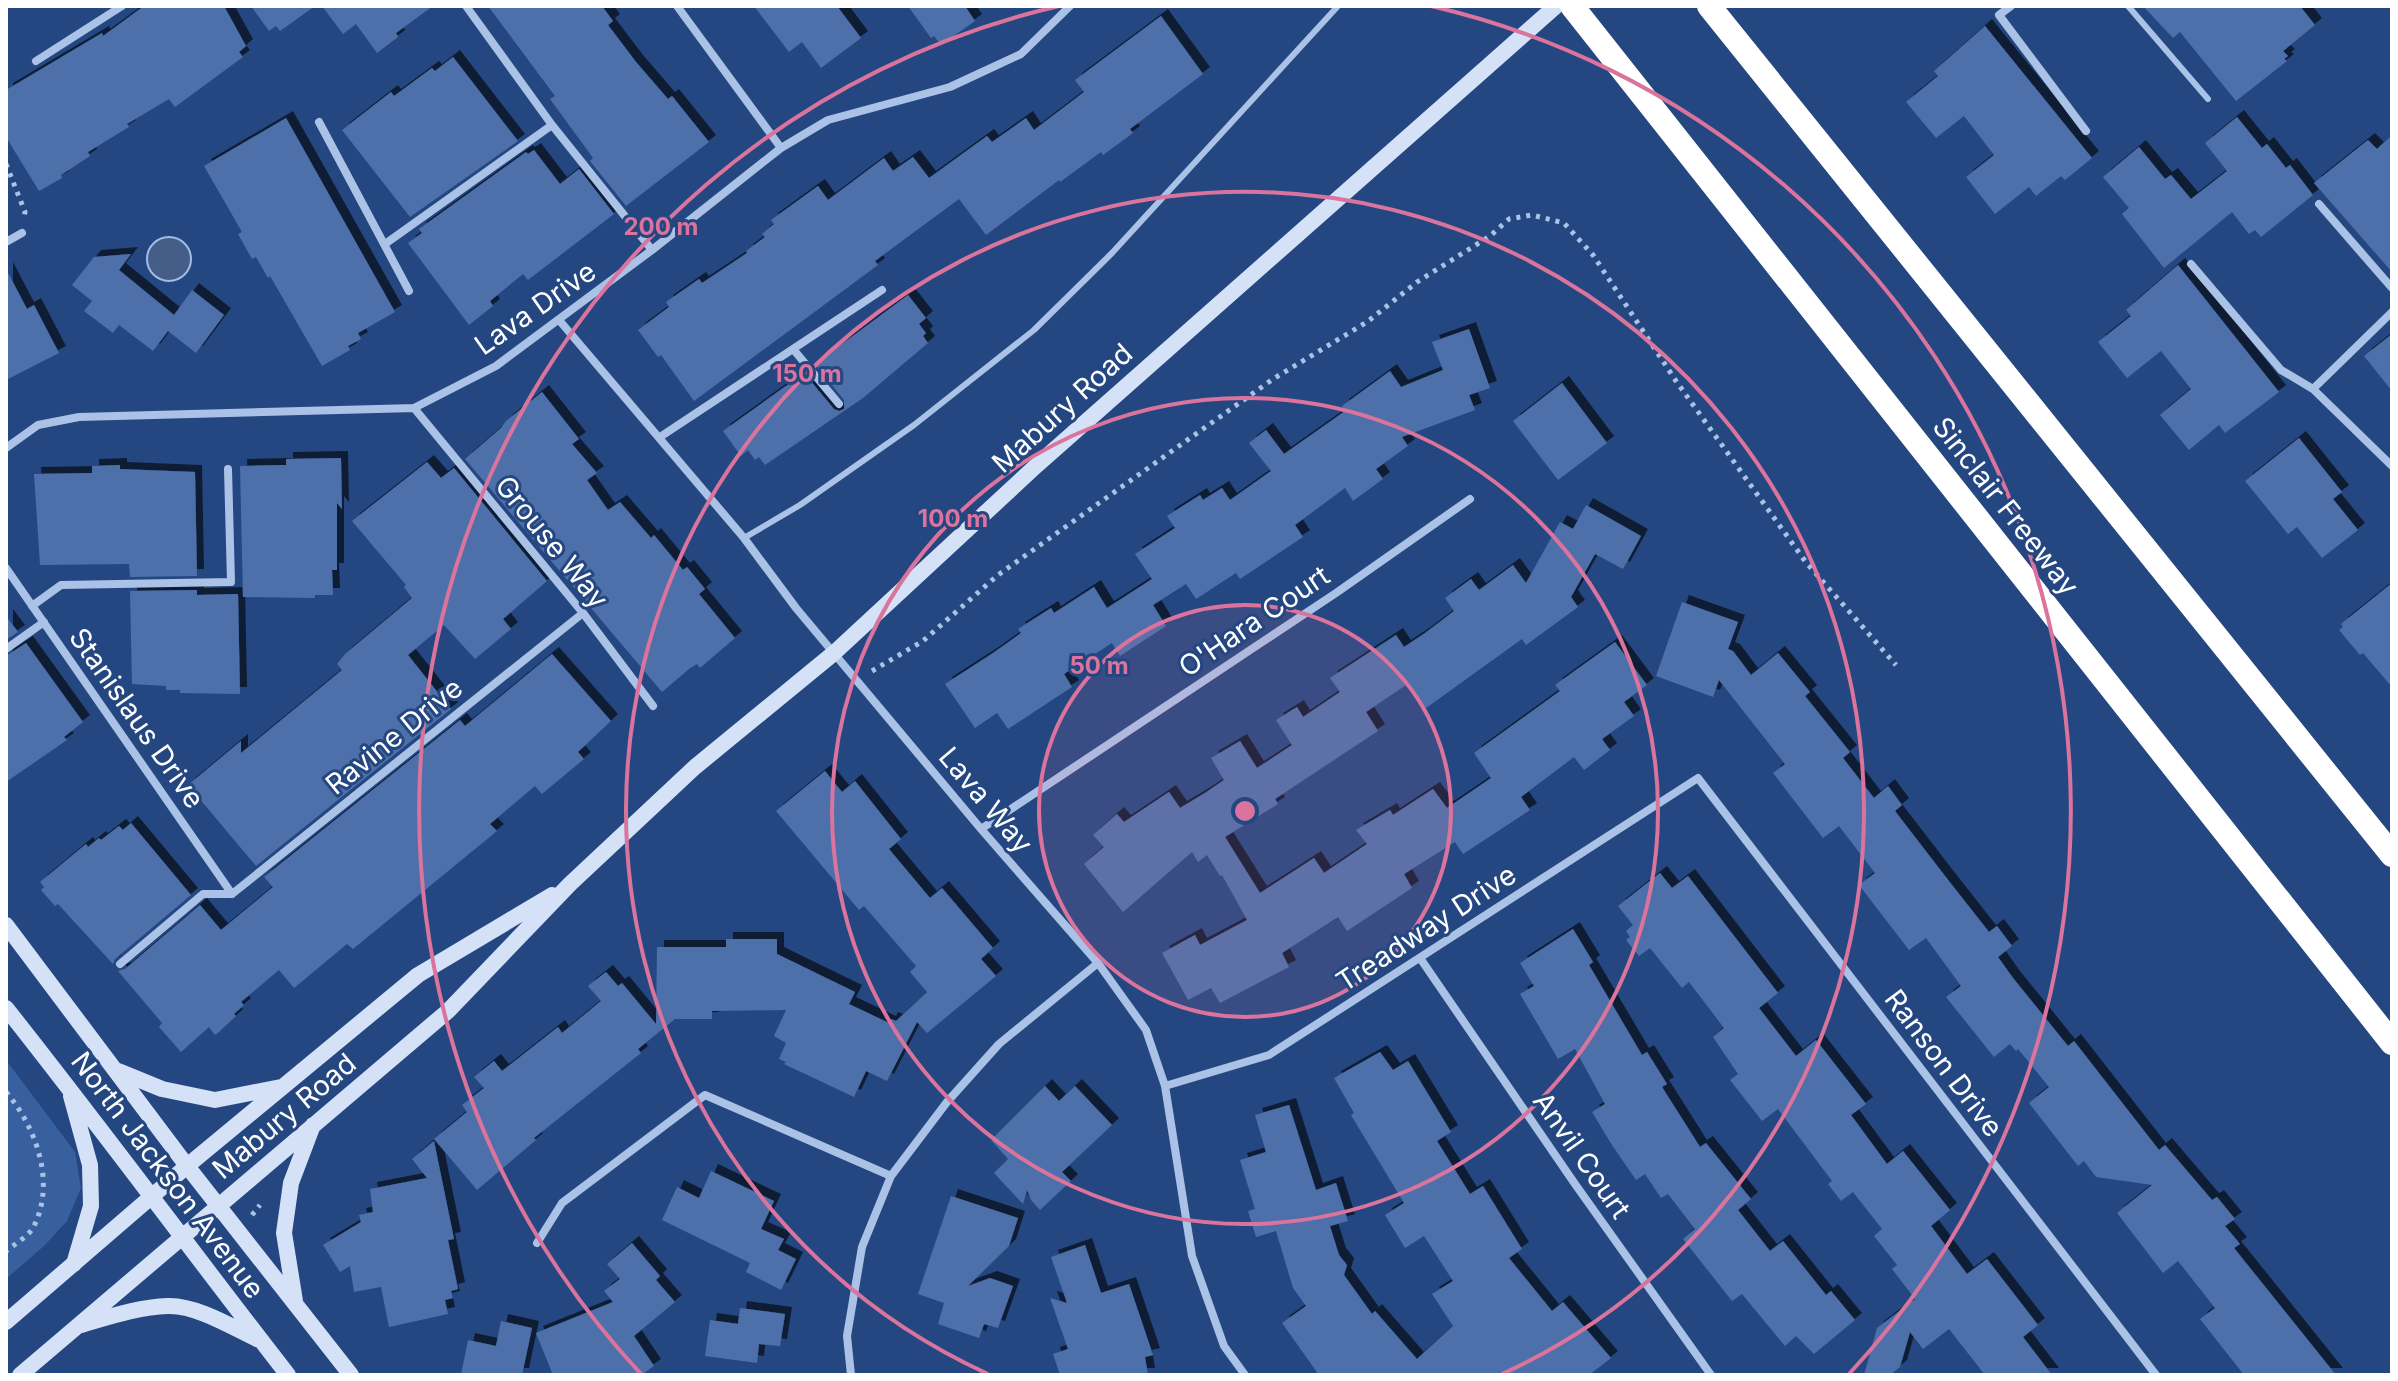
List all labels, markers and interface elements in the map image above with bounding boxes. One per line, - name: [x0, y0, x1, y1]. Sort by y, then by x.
- text: 200 m: [623, 212, 699, 241]
- street label: Lava Drive: [468, 254, 602, 362]
- street label: Mabury Road: [985, 336, 1139, 480]
- text: 150 m: [772, 359, 842, 388]
- street label: Sinclair Freeway: [1926, 410, 2086, 602]
- street label: Grouse Way: [488, 469, 616, 615]
- text: 100 m: [918, 504, 988, 533]
- street label: O'Hara Court: [1172, 558, 1336, 684]
- street label: Stanislaus Drive: [62, 621, 212, 815]
- text: 50 m: [1069, 651, 1129, 680]
- street label: Ravine Drive: [319, 671, 469, 801]
- street label: Lava Way: [932, 740, 1040, 860]
- centre of rings: [1231, 797, 1259, 825]
- street label: Treadway Drive: [1330, 857, 1522, 999]
- street label: Ranson Drive: [1878, 983, 2010, 1143]
- street label: North Jackson Avenue: [64, 1045, 272, 1305]
- street label: Mabury Road: [205, 1046, 363, 1186]
- street label: Anvil Court: [1526, 1085, 1638, 1225]

